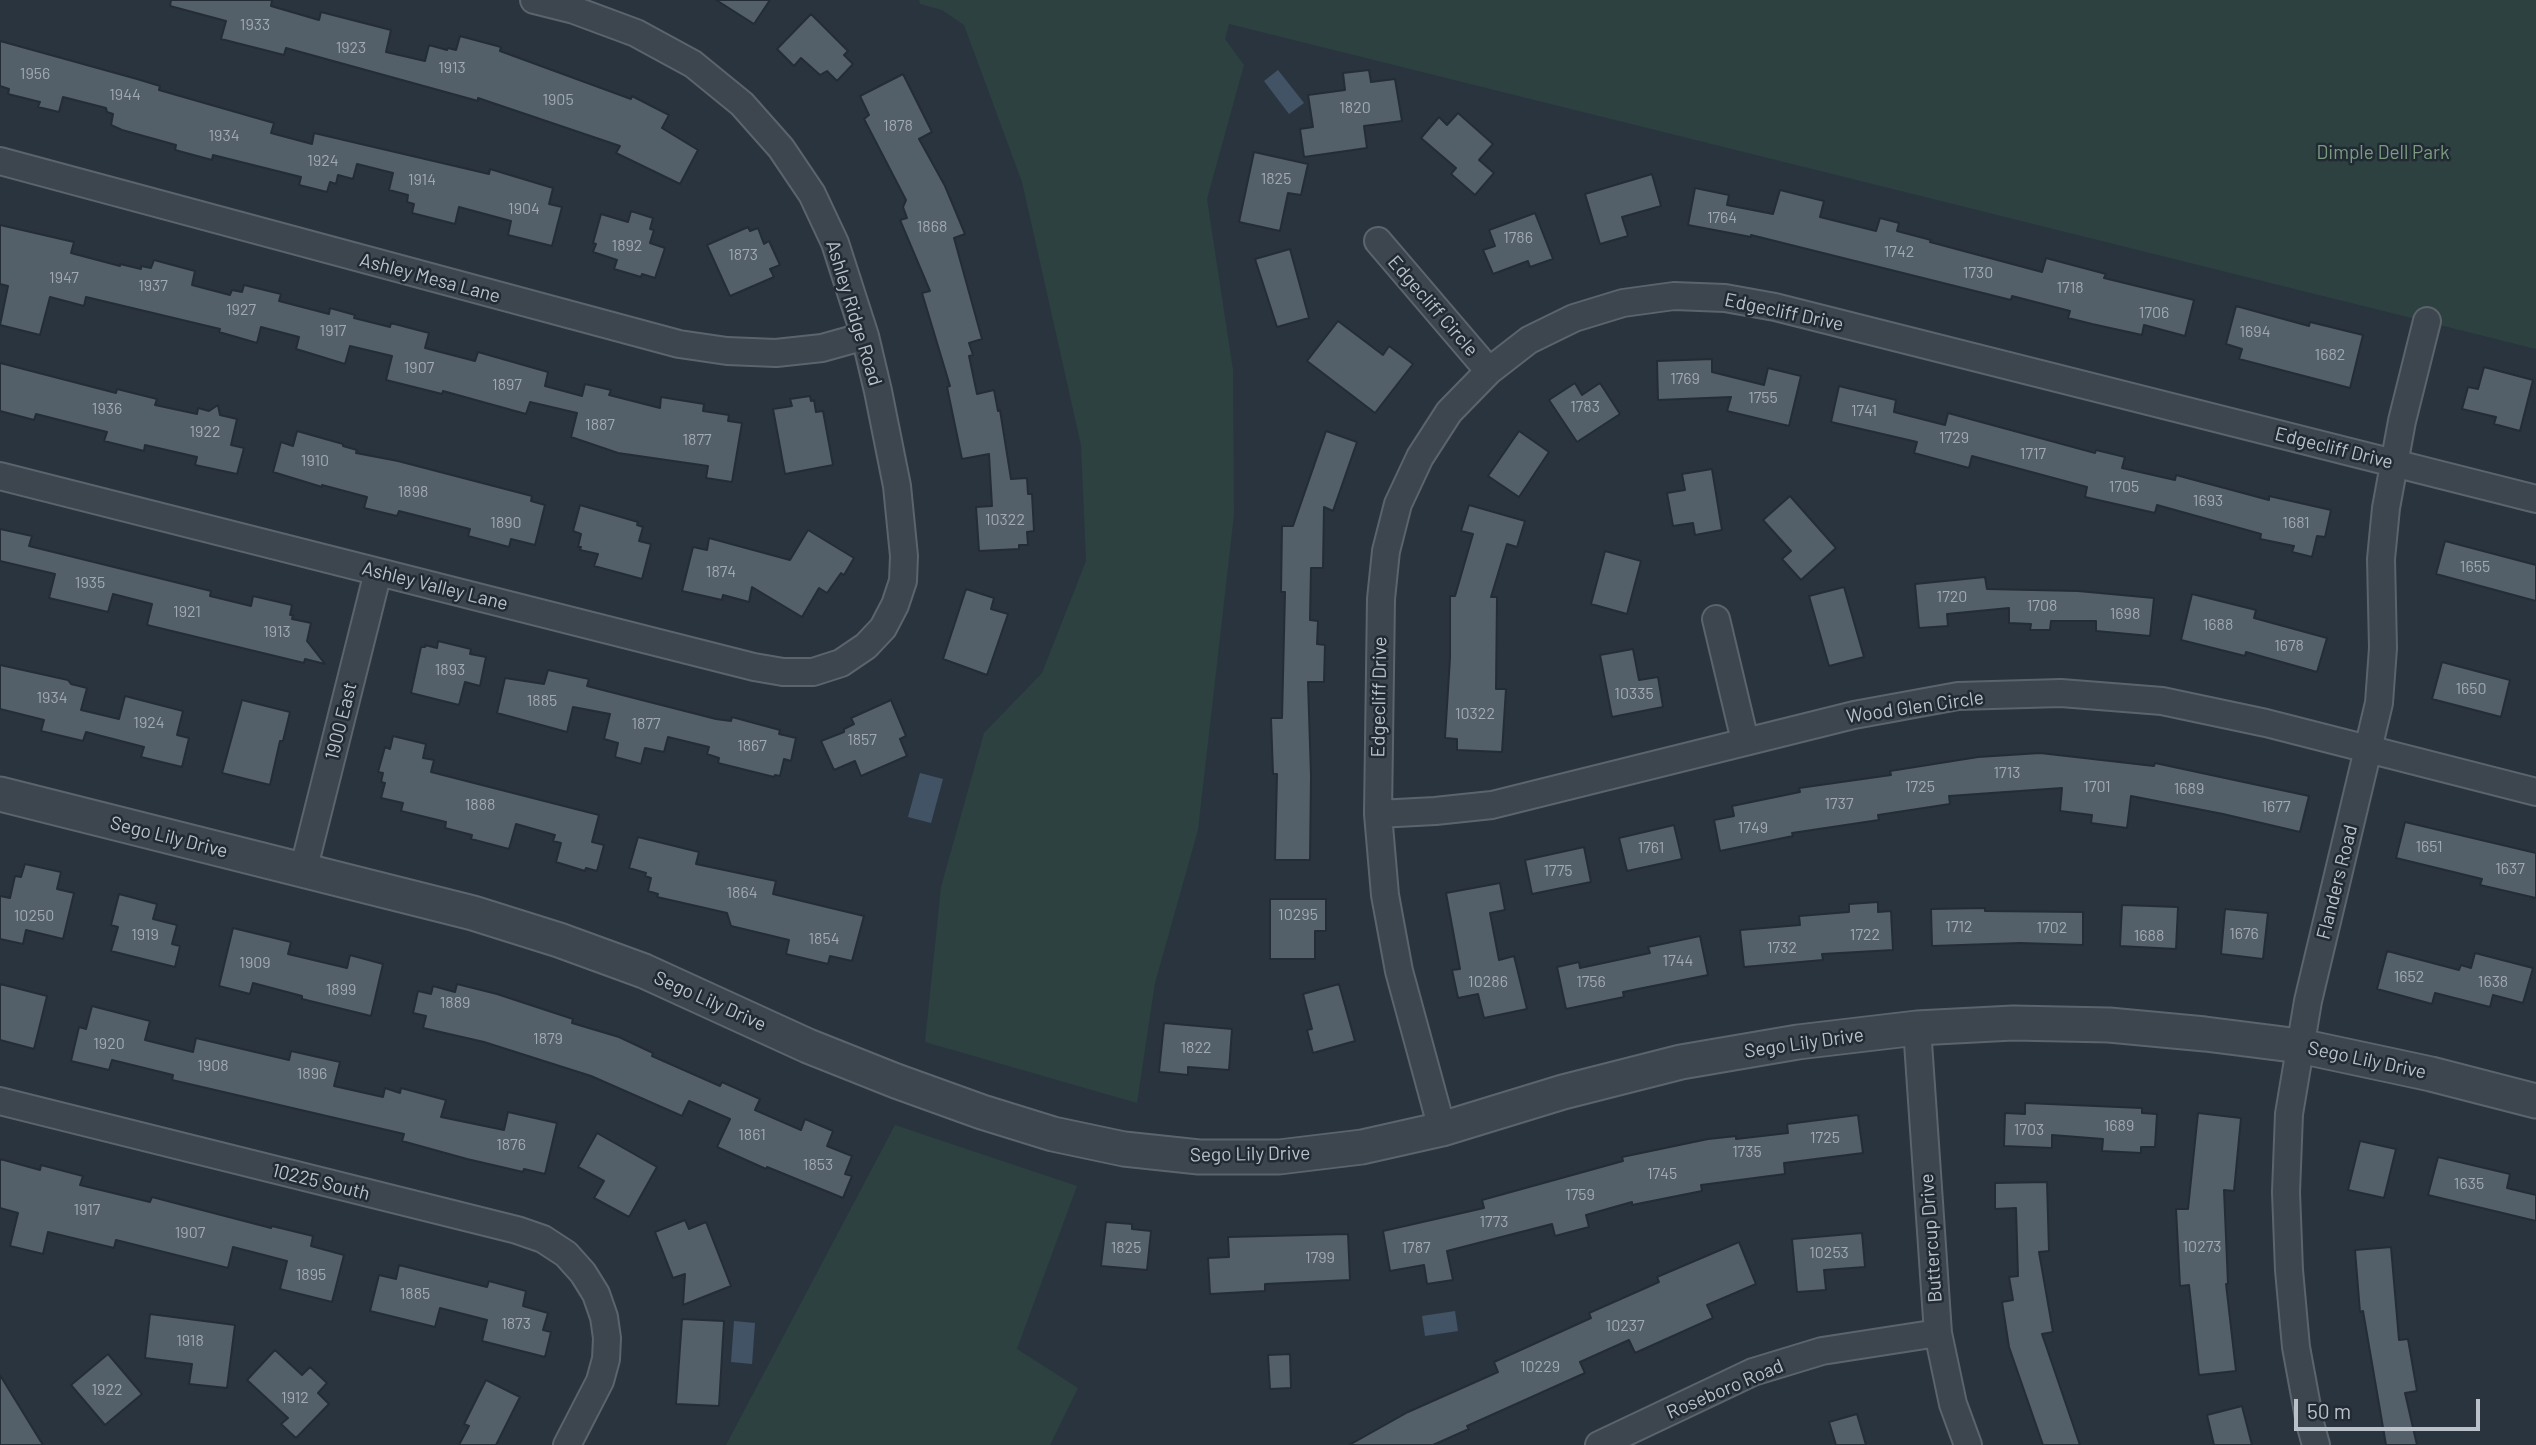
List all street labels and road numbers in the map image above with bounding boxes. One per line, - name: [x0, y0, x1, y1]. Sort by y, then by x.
- street label: Ashley Ridge Road: [821, 238, 887, 388]
- street label: Ashley Mesa Lane: [357, 248, 503, 308]
- street label: Edgecliff Circle: [1383, 251, 1483, 361]
- street label: Edgecliff Drive: [1722, 288, 1846, 336]
- street label: Edgecliff Drive: [2273, 422, 2395, 474]
- street label: Ashley Valley Lane: [360, 557, 510, 615]
- street label: Edgecliff Drive: [1367, 636, 1391, 758]
- street label: 1900 East: [320, 680, 362, 762]
- street label: Wood Glen Circle: [1845, 686, 1985, 728]
- street label: Sego Lily Drive: [108, 811, 230, 863]
- street label: Flanders Road: [2312, 822, 2362, 942]
- street label: Sego Lily Drive: [650, 966, 770, 1036]
- street label: Sego Lily Drive: [1743, 1023, 1865, 1063]
- street label: Sego Lily Drive: [2306, 1036, 2428, 1084]
- street label: Sego Lily Drive: [1190, 1142, 1310, 1166]
- street label: 10225 South: [270, 1159, 372, 1205]
- street label: Buttercup Drive: [1915, 1173, 1947, 1303]
- street label: Roseboro Road: [1663, 1354, 1787, 1424]

